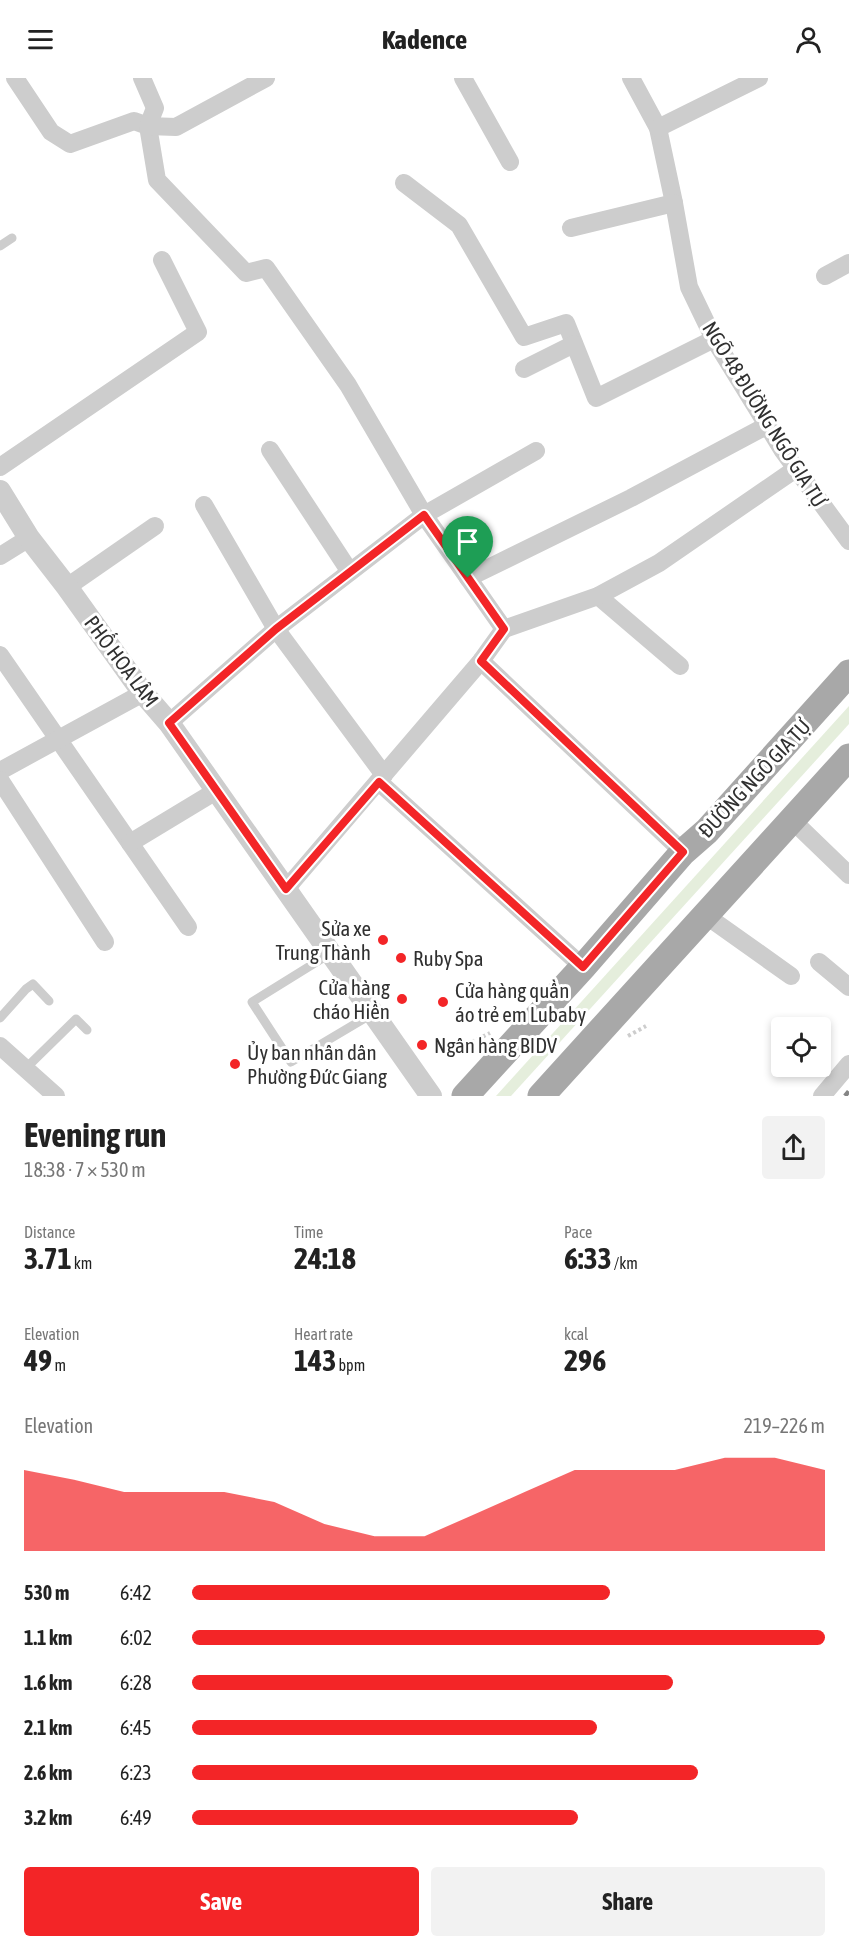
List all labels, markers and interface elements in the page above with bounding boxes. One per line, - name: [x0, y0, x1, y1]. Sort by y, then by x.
- icon: menu: [24, 23, 57, 56]
- icon: person: [792, 23, 825, 56]
- text: Kadence: [382, 24, 467, 55]
- street label: NGÕ 48 ĐƯỜNG NGÔ GIA TỰ: [698, 317, 832, 512]
- pin: [442, 516, 493, 578]
- icon: arrive: [451, 525, 484, 558]
- street label: PHỐ HOA LÂM: [80, 610, 165, 711]
- street label: ĐƯỜNG NGÔ GIA TỰ: [693, 714, 815, 842]
- place label: Sửa xe Trung Thành: [275, 916, 371, 964]
- marker: Sửa xe Trung Thành: [376, 933, 390, 947]
- place label: Ruby Spa: [413, 946, 483, 970]
- marker: Ruby Spa: [394, 951, 408, 965]
- place label: Cửa hàng cháo Hiền: [313, 975, 390, 1023]
- place label: Cửa hàng quần áo trẻ em Lubaby: [455, 978, 586, 1026]
- marker: Cửa hàng cháo Hiền: [395, 992, 409, 1006]
- marker: Cửa hàng quần áo trẻ em Lubaby: [436, 995, 450, 1009]
- map controls: [771, 1017, 831, 1077]
- button: locate: [771, 1017, 831, 1077]
- place label: Ngân hàng BIDV: [434, 1033, 558, 1057]
- marker: Ngân hàng BIDV: [415, 1038, 429, 1052]
- place label: Ủy ban nhân dân Phường Đức Giang: [247, 1040, 387, 1088]
- marker: Ủy ban nhân dân Phường Đức Giang: [228, 1057, 242, 1071]
- text: Evening run: [24, 1116, 166, 1154]
- button: share: [762, 1116, 825, 1179]
- text: 18:38 · 7 × 530 m: [24, 1158, 146, 1181]
- text: Distance: [24, 1223, 75, 1241]
- text: Time: [294, 1223, 323, 1241]
- text: Pace: [564, 1223, 592, 1241]
- text: 3.71: [24, 1241, 72, 1275]
- text: 24:18: [294, 1241, 356, 1275]
- text: 6:33: [564, 1241, 612, 1275]
- text: km: [72, 1254, 92, 1272]
- text: /km: [612, 1254, 638, 1272]
- text: Elevation: [24, 1325, 79, 1343]
- text: Heart rate: [294, 1325, 353, 1343]
- text: kcal: [564, 1325, 588, 1343]
- text: 49: [24, 1343, 52, 1377]
- text: 143: [294, 1343, 336, 1377]
- text: 296: [564, 1343, 606, 1377]
- text: m: [52, 1356, 66, 1374]
- text: bpm: [336, 1356, 365, 1374]
- text: Elevation: [24, 1414, 93, 1437]
- text: 219–226 m: [743, 1414, 825, 1437]
- text: 530 m: [24, 1581, 69, 1604]
- text: 6:42: [120, 1581, 152, 1604]
- text: 1.1 km: [24, 1626, 72, 1649]
- text: 6:02: [120, 1626, 152, 1649]
- text: 1.6 km: [24, 1671, 72, 1694]
- text: 6:28: [120, 1671, 152, 1694]
- text: 2.1 km: [24, 1716, 72, 1739]
- text: 6:45: [120, 1716, 152, 1739]
- text: 2.6 km: [24, 1761, 72, 1784]
- text: 6:23: [120, 1761, 152, 1784]
- text: 3.2 km: [24, 1806, 72, 1829]
- text: 6:49: [120, 1806, 152, 1829]
- button: Save: [24, 1867, 419, 1936]
- button: Share: [431, 1867, 825, 1936]

